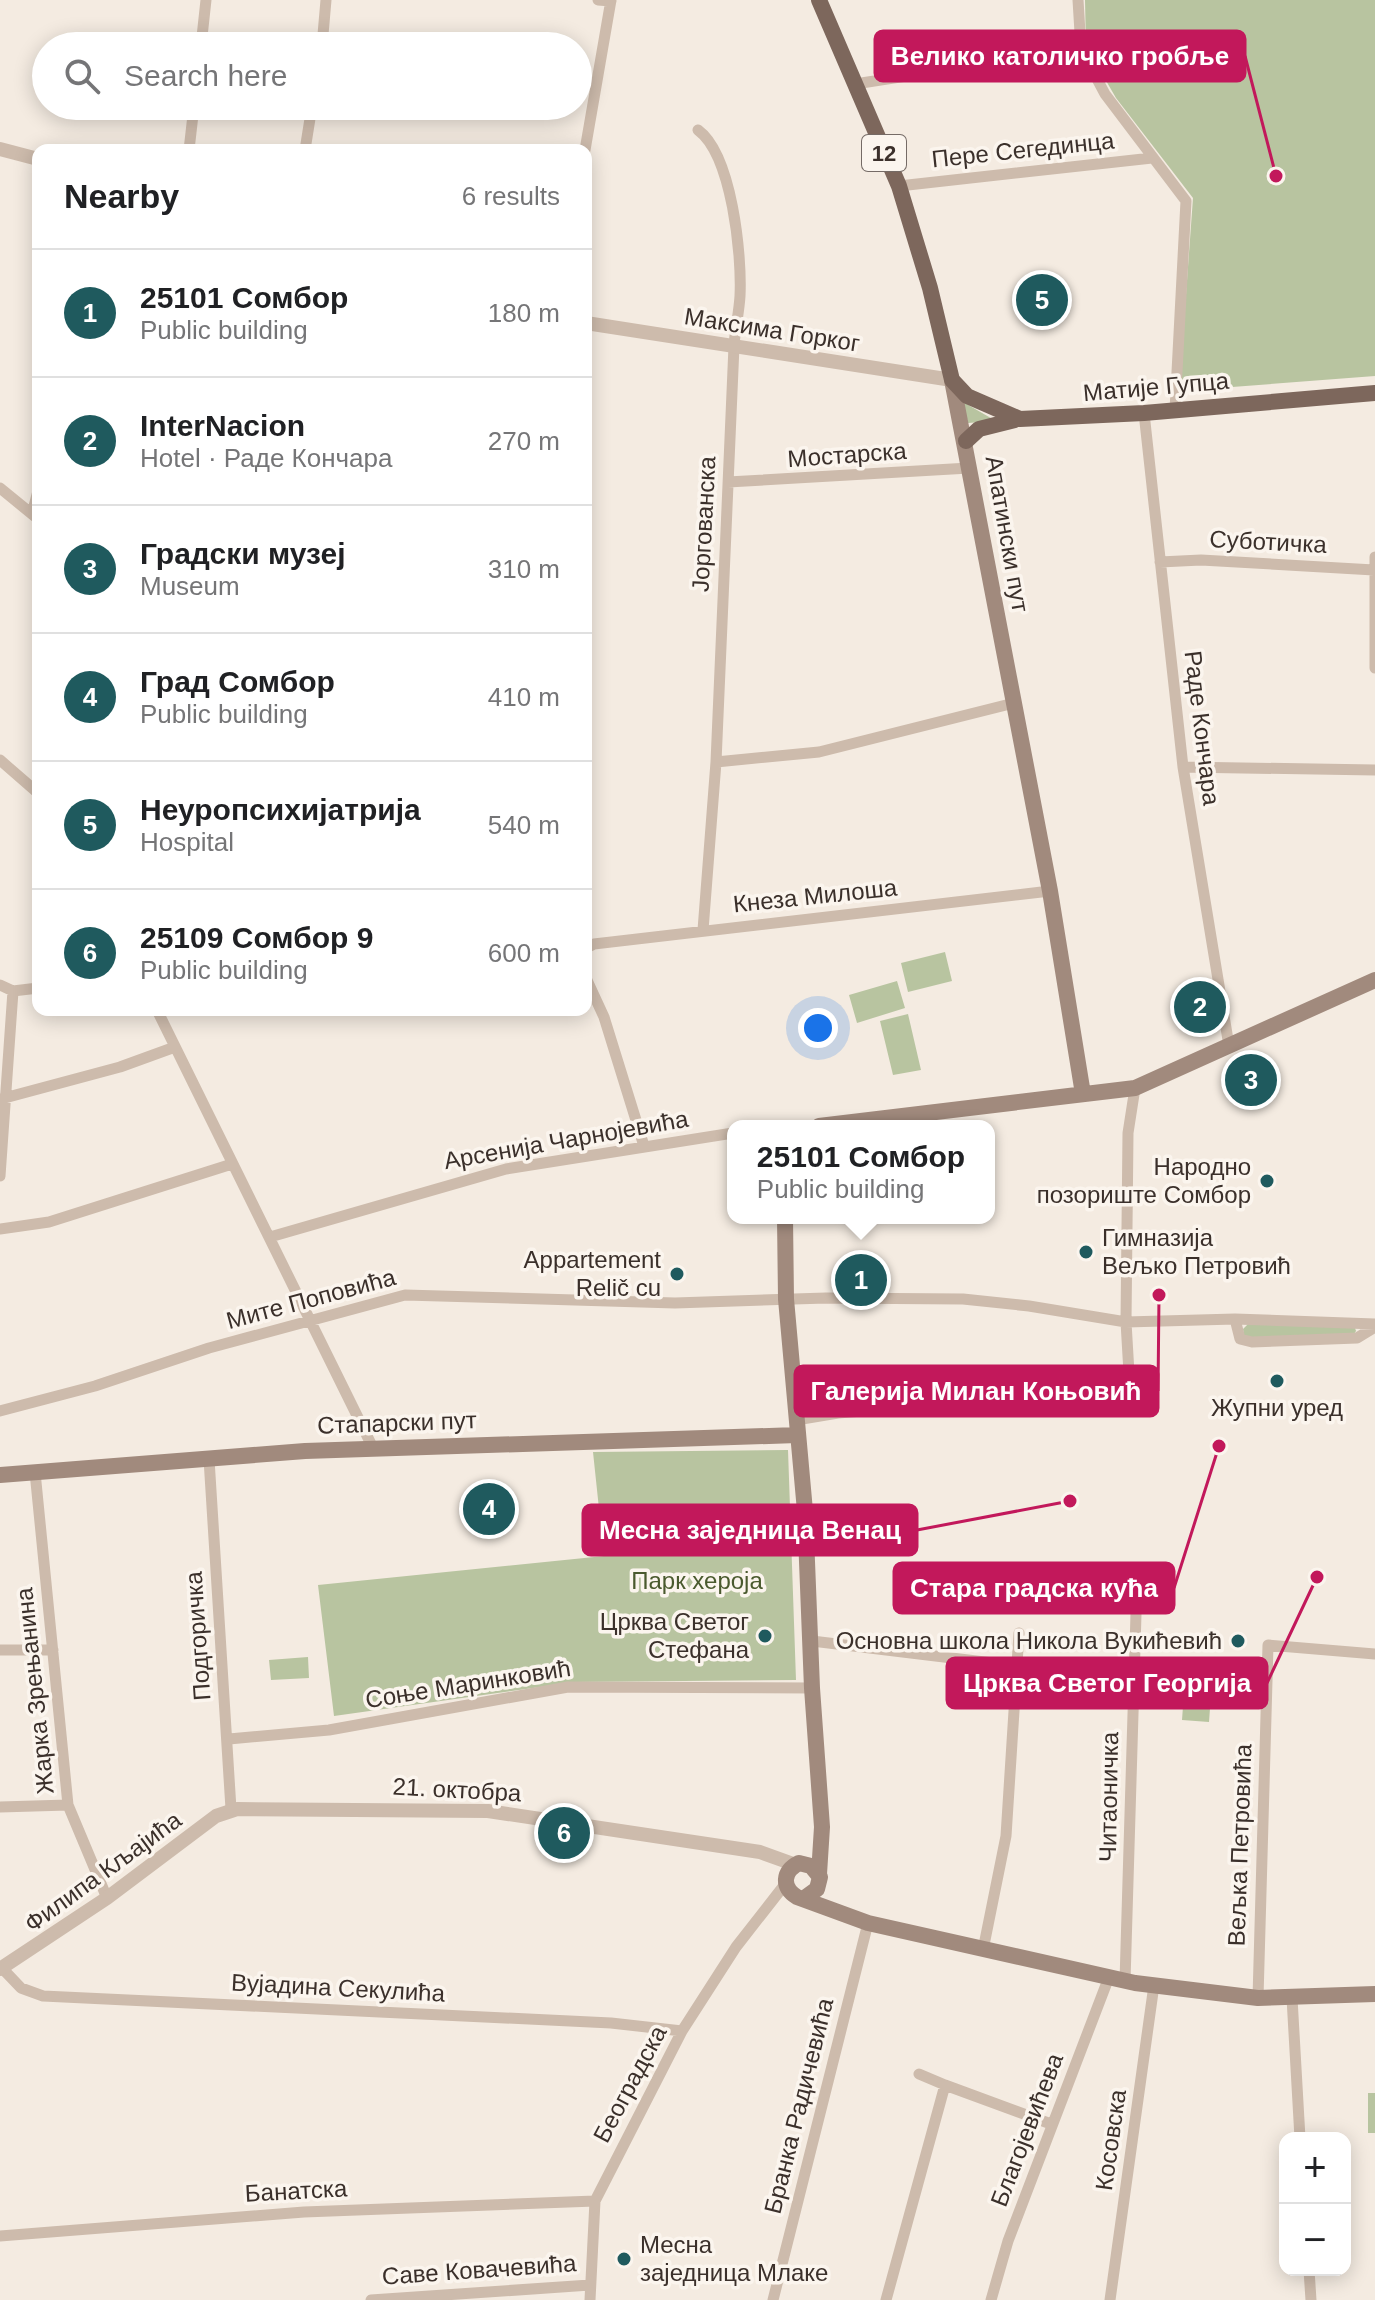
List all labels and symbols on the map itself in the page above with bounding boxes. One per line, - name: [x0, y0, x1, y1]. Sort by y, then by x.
- callout: Велико католичко гробље: [875, 31, 1245, 81]
- text: Велико католичко гробље: [891, 41, 1229, 71]
- street label: Пере Сегединца: [930, 126, 1116, 173]
- road number: 12: [862, 135, 906, 171]
- pin: 5: [1016, 270, 1068, 330]
- street label: Максима Горког: [682, 302, 862, 357]
- street label: Матије Гупца: [1082, 367, 1231, 406]
- street label: Мостарска: [786, 437, 908, 472]
- street label: Апатински пут: [980, 454, 1035, 614]
- street label: Јоргованска: [686, 455, 721, 592]
- street label: Суботичка: [1209, 525, 1328, 558]
- street label: Раде Кончара: [1180, 649, 1225, 807]
- street label: Кнеза Милоша: [732, 873, 899, 918]
- pin: 2: [1174, 977, 1226, 1037]
- your location: [798, 1008, 838, 1048]
- pin: 3: [1225, 1050, 1277, 1110]
- street label: Арсенија Чарнојевића: [442, 1105, 691, 1174]
- place label: Народно позориште Сомбор: [1037, 1153, 1251, 1208]
- marker: Народно позориште Сомбор: [1258, 1172, 1276, 1190]
- place label: Гимназија Вељко Петровић: [1102, 1224, 1291, 1279]
- marker: Гимназија Вељко Петровић: [1077, 1243, 1095, 1261]
- place label: Appartement Relič cu: [524, 1246, 661, 1301]
- pin: 1: [835, 1250, 887, 1310]
- street label: Мите Поповића: [223, 1263, 399, 1334]
- marker: Appartement Relič cu: [668, 1265, 686, 1283]
- callout: Галерија Милан Коњовић: [795, 1366, 1158, 1416]
- marker: Жупни уред: [1268, 1372, 1286, 1390]
- text: Галерија Милан Коњовић: [811, 1376, 1141, 1406]
- place label: Жупни уред: [1211, 1394, 1343, 1421]
- street label: Стапарски пут: [317, 1406, 477, 1439]
- pin: 4: [463, 1479, 515, 1539]
- callout: Месна заједница Венац: [583, 1505, 917, 1555]
- text: Месна заједница Венац: [599, 1515, 901, 1545]
- callout: Стара градска кућа: [894, 1563, 1174, 1613]
- park label: Парк хероја: [631, 1567, 763, 1594]
- street label: Подгоричка: [179, 1570, 215, 1701]
- text: Стара градска кућа: [910, 1573, 1158, 1603]
- street label: Жарка Зрењанина: [10, 1586, 59, 1796]
- place label: Црква Светог Стефана: [600, 1608, 750, 1663]
- marker: Црква Светог Стефана: [756, 1627, 774, 1645]
- place label: Основна школа Никола Вукићевић: [836, 1627, 1222, 1654]
- marker: Основна школа Никола Вукићевић: [1229, 1632, 1247, 1650]
- street label: Соње Маринковић: [363, 1654, 572, 1713]
- callout: Црква Светог Георгија: [947, 1658, 1267, 1708]
- text: Црква Светог Георгија: [963, 1668, 1252, 1698]
- street label: Читаоничка: [1094, 1731, 1123, 1862]
- street label: Вељка Петровића: [1222, 1743, 1257, 1947]
- street label: 21. октобра: [392, 1773, 523, 1806]
- pin: 6: [538, 1803, 590, 1863]
- street label: Филипа Кљајића: [19, 1805, 187, 1937]
- street label: Вујадина Секулића: [230, 1968, 446, 2007]
- street label: Бранка Радичевића: [759, 1995, 839, 2217]
- street label: Београдска: [588, 2020, 672, 2147]
- street label: Благојевићева: [985, 2049, 1068, 2210]
- street label: Косовска: [1090, 2087, 1131, 2192]
- street label: Банатска: [244, 2174, 348, 2207]
- place label: Месна заједница Млаке: [640, 2231, 828, 2286]
- street label: Саве Ковачевића: [381, 2249, 578, 2290]
- marker: Месна заједница Млаке: [615, 2250, 633, 2268]

